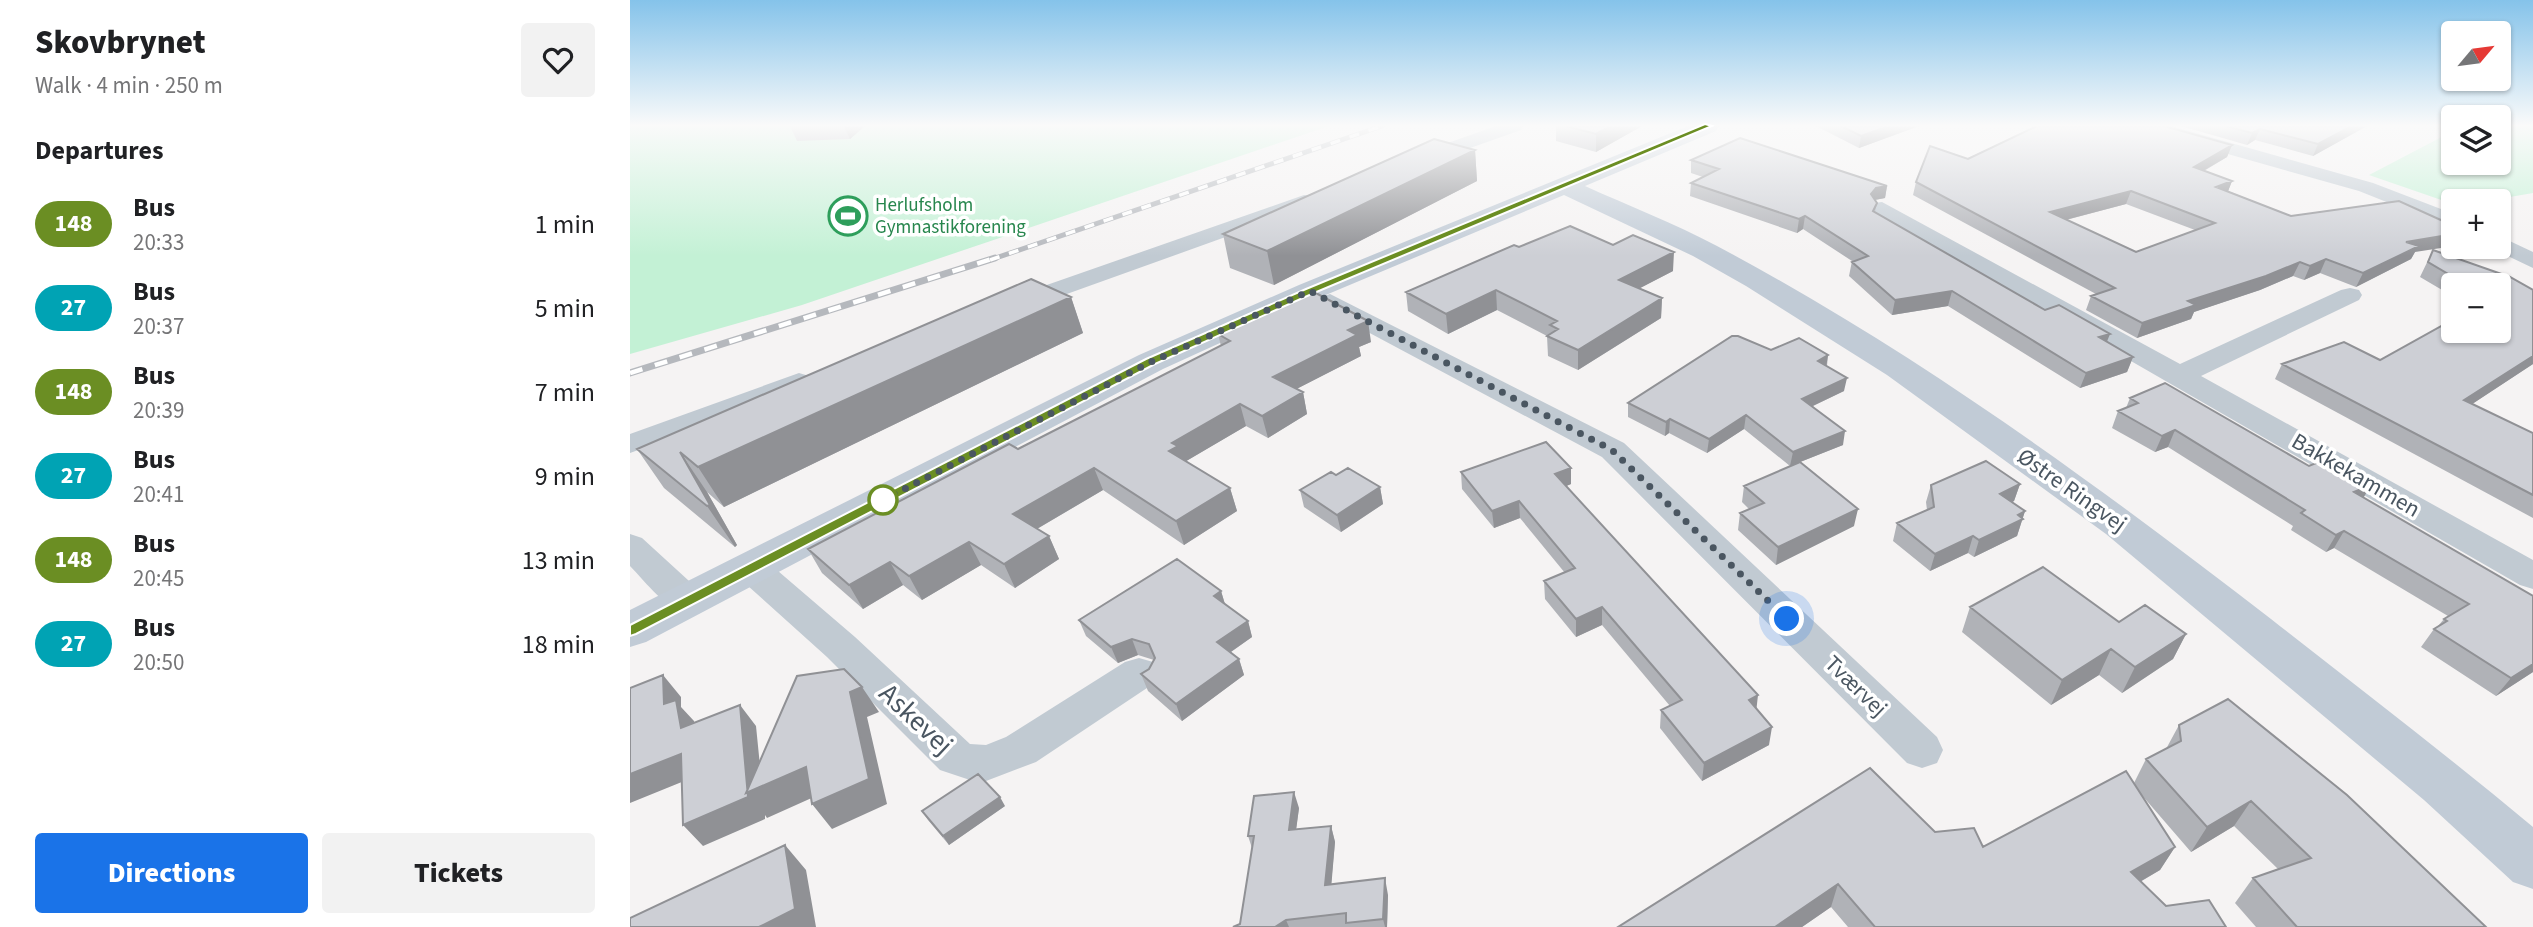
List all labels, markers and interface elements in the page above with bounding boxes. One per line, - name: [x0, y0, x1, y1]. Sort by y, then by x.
- text: Skovbrynet: [35, 19, 206, 66]
- north arrow: [2441, 21, 2511, 91]
- map controls: [2441, 21, 2511, 343]
- button: heart: [521, 23, 595, 97]
- text: Walk · 4 min · 250 m: [35, 69, 223, 102]
- button: layers: [2441, 105, 2511, 175]
- text: Departures: [35, 132, 163, 169]
- text: Bus: [133, 189, 175, 226]
- button: +: [2441, 189, 2511, 259]
- place label: Herlufsholm Gymnastikforening: [875, 192, 1026, 241]
- sports icon: Herlufsholm Gymnastikforening: [827, 195, 869, 237]
- text: 148: [54, 206, 93, 241]
- text: 1 min: [535, 206, 595, 243]
- text: 20:33: [133, 226, 184, 259]
- text: Bus: [133, 273, 175, 310]
- button: −: [2441, 273, 2511, 343]
- text: 27: [61, 290, 86, 325]
- text: 5 min: [535, 290, 595, 327]
- text: 20:37: [133, 310, 184, 343]
- text: Bus: [133, 357, 175, 394]
- text: 148: [54, 374, 93, 409]
- text: 7 min: [535, 374, 595, 411]
- text: 20:39: [133, 394, 184, 427]
- street label: Bakkekammen: [2286, 425, 2426, 525]
- street label: Østre Ringvej: [2011, 440, 2133, 540]
- text: Bus: [133, 441, 175, 478]
- text: 27: [61, 458, 86, 493]
- text: 9 min: [535, 458, 595, 495]
- text: 20:41: [133, 478, 184, 511]
- unlabelled marker: [868, 485, 898, 515]
- text: Bus: [133, 525, 175, 562]
- text: 148: [54, 542, 93, 577]
- text: 13 min: [522, 542, 595, 579]
- text: 20:45: [133, 562, 184, 595]
- your location: [1769, 601, 1804, 636]
- text: Bus: [133, 609, 175, 646]
- text: 27: [61, 626, 86, 661]
- text: 18 min: [522, 626, 595, 663]
- text: 20:50: [133, 646, 184, 679]
- street label: Tværvej: [1817, 648, 1895, 724]
- street label: Askevej: [870, 674, 962, 764]
- button: Directions: [35, 833, 308, 913]
- button: Tickets: [322, 833, 595, 913]

